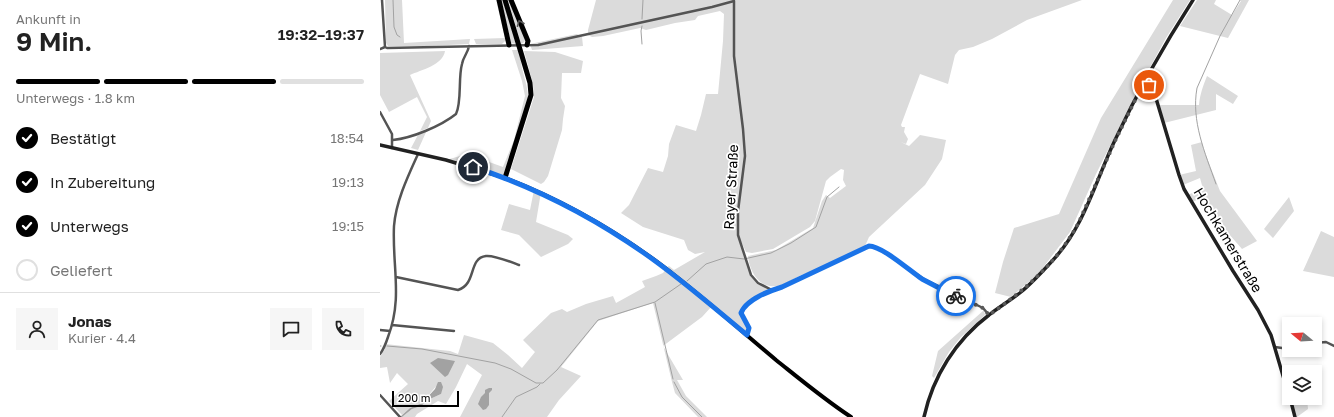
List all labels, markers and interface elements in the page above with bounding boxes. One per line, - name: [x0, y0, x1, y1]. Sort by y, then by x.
- text: Ankunft in: [16, 11, 81, 27]
- one-way arrow: [517, 19, 525, 27]
- text: 19:32–19:37: [278, 25, 364, 43]
- text: 9 Min.: [16, 26, 92, 57]
- pin: [1132, 68, 1166, 102]
- icon: bag: [1138, 74, 1160, 96]
- text: Unterwegs · 1.8 km: [16, 90, 135, 106]
- icon: check: [16, 127, 38, 149]
- text: Bestätigt: [50, 129, 116, 147]
- text: 18:54: [330, 130, 364, 146]
- street label: Rayer Straße: [720, 144, 741, 230]
- pin: [456, 150, 490, 184]
- icon: home: [462, 156, 484, 178]
- icon: check: [16, 171, 38, 193]
- text: In Zubereitung: [50, 173, 155, 191]
- text: 19:13: [332, 174, 364, 190]
- street label: Hochkamerstraße: [1190, 184, 1266, 295]
- icon: check: [16, 215, 38, 237]
- text: Unterwegs: [50, 217, 129, 235]
- text: 19:15: [332, 218, 364, 234]
- text: Geliefert: [50, 261, 113, 279]
- courier: [936, 276, 976, 316]
- icon: bike: [945, 285, 967, 307]
- button: person: [16, 308, 58, 350]
- button: chat: [270, 308, 312, 350]
- button: phone: [322, 308, 364, 350]
- text: Jonas: [68, 312, 112, 330]
- north arrow: [1282, 317, 1322, 357]
- map controls: [1282, 317, 1322, 405]
- text: Kurier · 4.4: [68, 330, 136, 346]
- button: layers: [1282, 365, 1322, 405]
- scale bar: [392, 389, 459, 408]
- text: 200 m: [398, 391, 431, 404]

